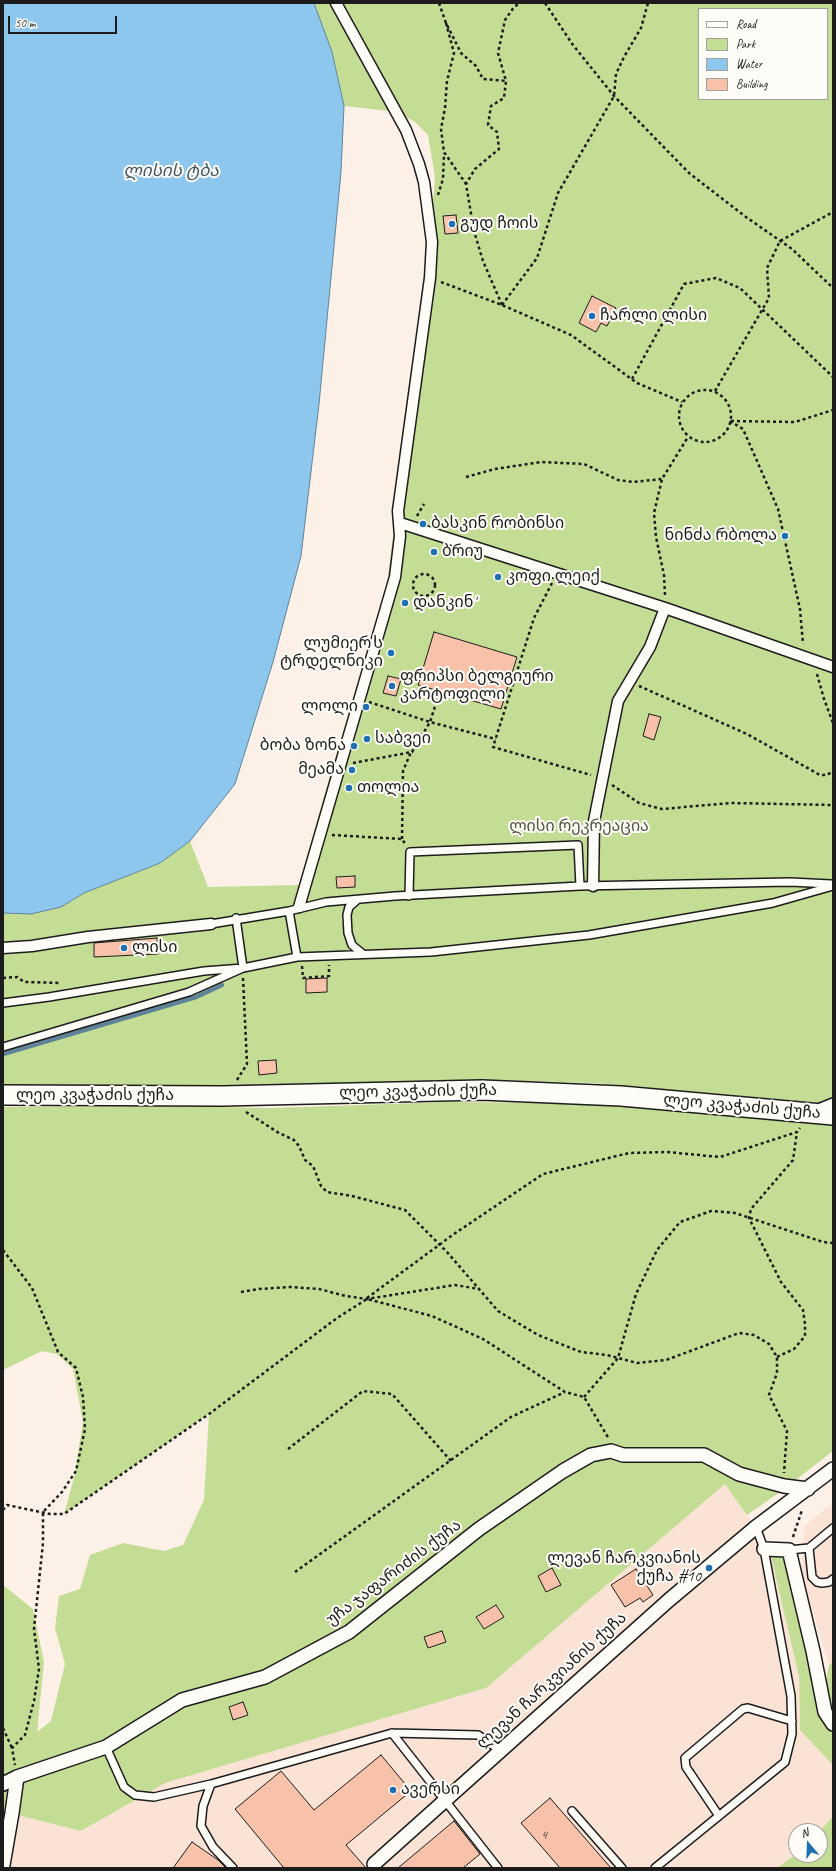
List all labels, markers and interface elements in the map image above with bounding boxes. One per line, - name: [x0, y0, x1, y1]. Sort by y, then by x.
- scale bar: [10, 8, 119, 34]
- legend: [698, 8, 828, 100]
- text: 50 m: [15, 15, 35, 31]
- text: Road: [736, 16, 756, 32]
- text: Park: [736, 36, 755, 52]
- text: Water: [736, 56, 762, 72]
- text: Building: [736, 76, 768, 92]
- water label: ლისის ტბა: [123, 162, 219, 182]
- place label: გუდ ჩოის: [460, 214, 538, 234]
- marker: გუდ ჩოის: [447, 219, 457, 229]
- place label: ჩარლი ლისი: [600, 306, 707, 326]
- marker: ჩარლი ლისი: [587, 311, 597, 321]
- place label: ბასკინ რობინსი: [431, 514, 564, 534]
- marker: ბასკინ რობინსი: [418, 519, 428, 529]
- place label: ნინძა რბოლა: [665, 526, 777, 546]
- marker: ნინძა რბოლა: [780, 531, 790, 541]
- place label: ბრიუ: [442, 542, 483, 562]
- marker: ბრიუ: [429, 547, 439, 557]
- place label: კოფი ლეიქ: [506, 567, 600, 587]
- marker: კოფი ლეიქ: [493, 572, 503, 582]
- place label: დანკინ': [413, 593, 475, 613]
- marker: დანკინ': [400, 598, 410, 608]
- place label: ლუმიერ'ს ტრდელნიკი: [280, 634, 383, 672]
- marker: ლუმიერ'ს ტრდელნიკი: [386, 648, 396, 658]
- place label: ფრიპსი ბელგიური კარტოფილი: [400, 667, 554, 705]
- marker: ფრიპსი ბელგიური კარტოფილი: [387, 681, 397, 691]
- place label: ლოლი: [301, 697, 358, 717]
- marker: ლოლი: [361, 702, 371, 712]
- place label: საბვეი: [375, 729, 431, 749]
- marker: საბვეი: [362, 734, 372, 744]
- place label: ბობა ზონა: [260, 736, 346, 756]
- marker: ბობა ზონა: [349, 741, 359, 751]
- place label: მეამა: [298, 760, 344, 780]
- marker: მეამა: [347, 765, 357, 775]
- place label: თოლია: [357, 778, 419, 798]
- marker: თოლია: [344, 783, 354, 793]
- park label: ლისი რეკრეაცია: [509, 817, 649, 837]
- place label: ლისი: [132, 938, 177, 958]
- marker: ლისი: [119, 943, 129, 953]
- street label: ლეო კვაჭაძის ქუჩა: [339, 1081, 497, 1103]
- street label: ლეო კვაჭაძის ქუჩა: [16, 1086, 174, 1106]
- street label: ლეო კვაჭაძის ქუჩა: [663, 1091, 821, 1123]
- street label: უჩა ჯაფარიძის ქუჩა: [323, 1516, 465, 1630]
- place label: ლევან ჩარკვიანის ქუჩა #10: [547, 1549, 701, 1587]
- marker: ლევან ჩარკვიანის ქუჩა #10: [704, 1563, 714, 1573]
- street label: ლევან ჩარკვიანის ქუჩა: [473, 1609, 631, 1753]
- place label: ავერსი: [401, 1780, 460, 1800]
- marker: ავერსი: [388, 1785, 398, 1795]
- north arrow: [788, 1823, 828, 1863]
- text: N: [799, 1825, 810, 1840]
- house number: 4: [541, 1827, 547, 1843]

